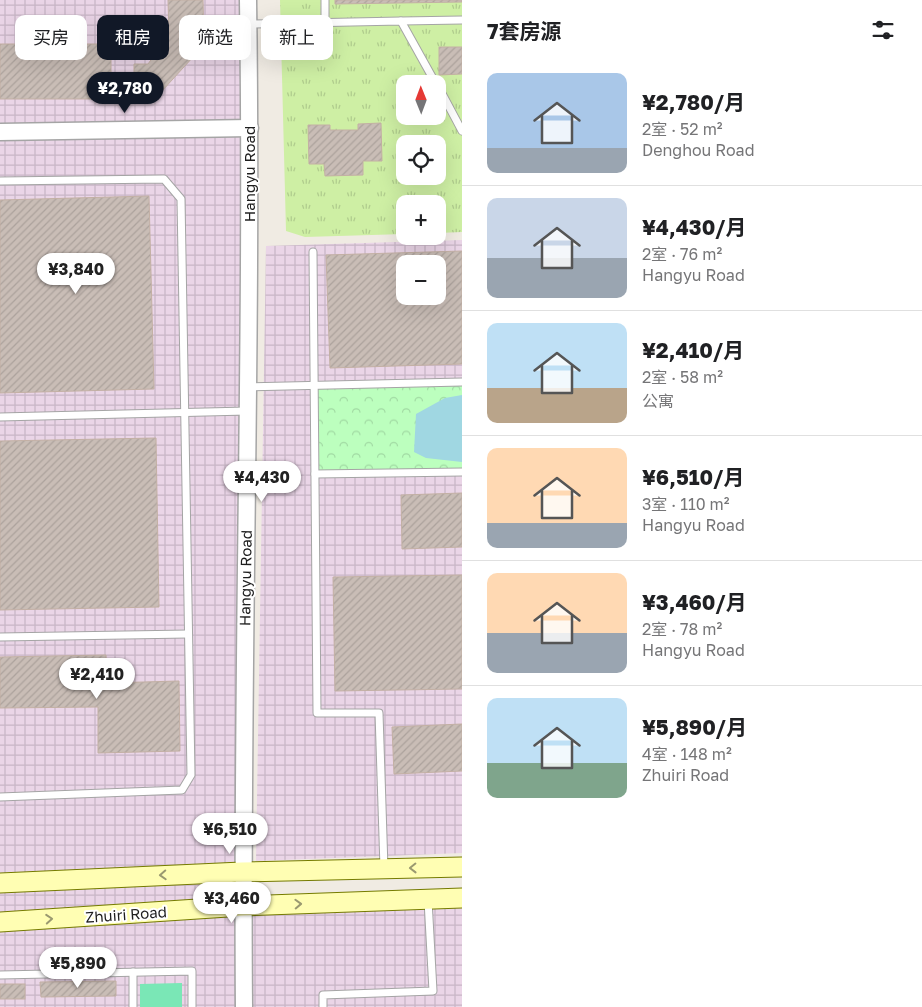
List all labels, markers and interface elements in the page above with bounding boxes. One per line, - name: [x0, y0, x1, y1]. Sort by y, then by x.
- chip: 买房: [15, 15, 87, 60]
- chip: 租房: [97, 15, 169, 60]
- chip: 筛选: [179, 15, 251, 60]
- chip: 新上: [261, 15, 333, 60]
- icon: filters: [869, 16, 897, 44]
- text: 7套房源: [487, 18, 561, 44]
- pin: ¥2,780: [84, 72, 166, 114]
- north arrow: [396, 75, 446, 125]
- map controls: [396, 75, 446, 305]
- text: ¥2,780: [98, 78, 152, 98]
- text: ¥2,780/月: [642, 89, 745, 115]
- icon: home: [527, 93, 587, 153]
- text: 2室 · 52 m²: [642, 119, 723, 139]
- street label: Hangyu Road: [240, 126, 258, 222]
- button: locate: [396, 135, 446, 185]
- text: Denghou Road: [642, 140, 754, 160]
- button: +: [396, 195, 446, 245]
- text: ¥4,430/月: [642, 214, 746, 240]
- icon: home: [527, 218, 587, 278]
- text: 2室 · 76 m²: [642, 244, 722, 264]
- pin: ¥3,840: [35, 252, 117, 295]
- button: −: [396, 255, 446, 305]
- text: ¥3,840: [48, 259, 104, 279]
- text: Hangyu Road: [642, 265, 745, 285]
- text: ¥2,410/月: [642, 337, 744, 363]
- icon: home: [527, 343, 587, 403]
- text: 2室 · 58 m²: [642, 367, 723, 387]
- text: 公寓: [642, 391, 674, 411]
- pin: ¥4,430: [221, 460, 303, 503]
- text: ¥6,510/月: [642, 464, 744, 490]
- text: ¥4,430: [234, 467, 290, 487]
- icon: home: [527, 468, 587, 528]
- text: 3室 · 110 m²: [642, 494, 730, 514]
- text: Hangyu Road: [642, 515, 745, 535]
- street label: Hangyu Road: [235, 530, 255, 626]
- text: ¥3,460/月: [642, 589, 747, 615]
- icon: home: [527, 593, 587, 653]
- text: 2室 · 78 m²: [642, 619, 722, 639]
- text: Hangyu Road: [642, 640, 745, 660]
- pin: ¥2,410: [56, 658, 138, 700]
- text: ¥2,410: [70, 664, 124, 684]
- text: ¥5,890/月: [642, 714, 747, 740]
- icon: home: [527, 718, 587, 778]
- text: 4室 · 148 m²: [642, 744, 732, 764]
- text: Zhuiri Road: [642, 765, 729, 785]
- pin: ¥6,510: [189, 812, 271, 855]
- text: ¥6,510: [203, 819, 257, 839]
- one-way arrow: [409, 863, 417, 873]
- one-way arrow: [159, 870, 167, 881]
- pin: ¥3,460: [191, 882, 273, 924]
- text: ¥3,460: [204, 888, 260, 908]
- one-way arrow: [294, 899, 302, 910]
- street label: Zhuiri Road: [85, 902, 167, 926]
- one-way arrow: [45, 913, 53, 924]
- pin: ¥5,890: [37, 946, 119, 989]
- text: ¥5,890: [50, 953, 106, 973]

